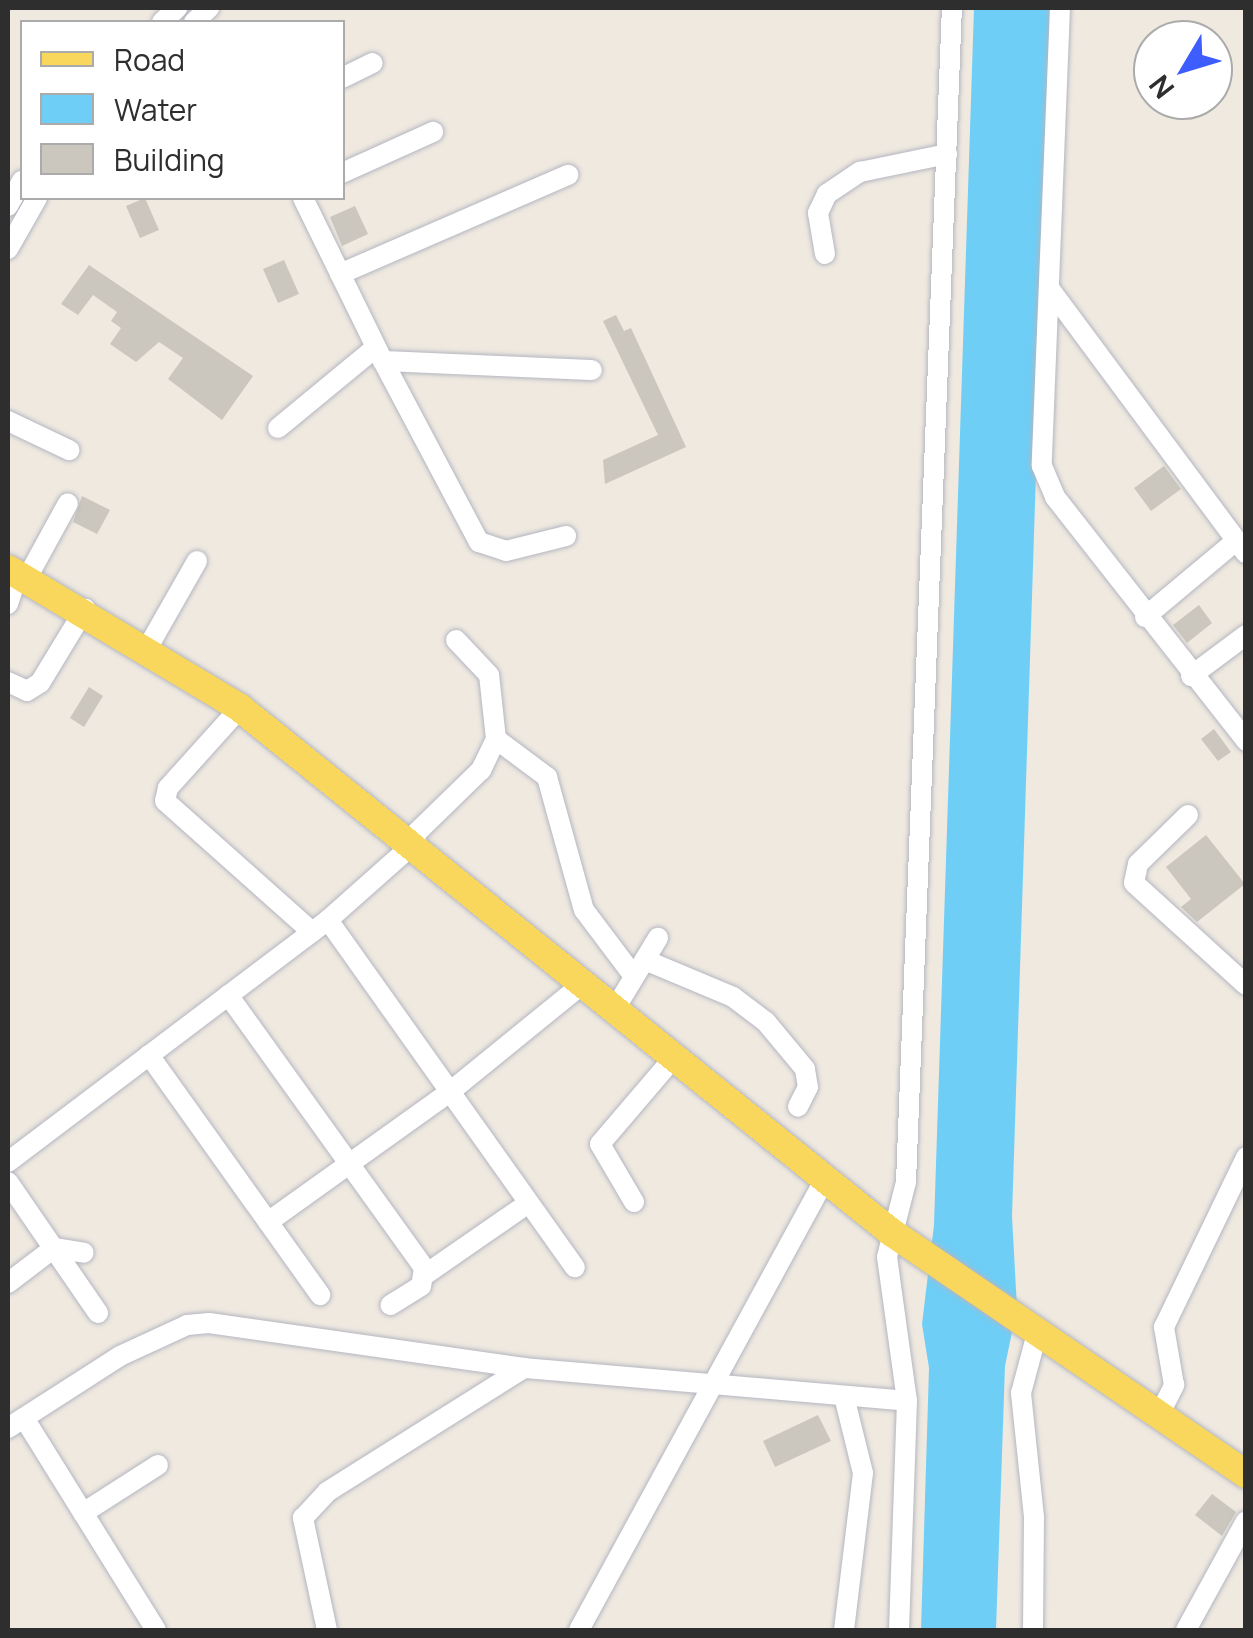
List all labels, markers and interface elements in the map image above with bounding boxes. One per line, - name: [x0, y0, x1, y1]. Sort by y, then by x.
- legend: [20, 20, 345, 200]
- north arrow: [1133, 20, 1233, 120]
- text: Road: [114, 39, 185, 80]
- text: N: [1140, 68, 1182, 107]
- text: Water: [114, 89, 197, 130]
- text: Building: [114, 139, 225, 180]

